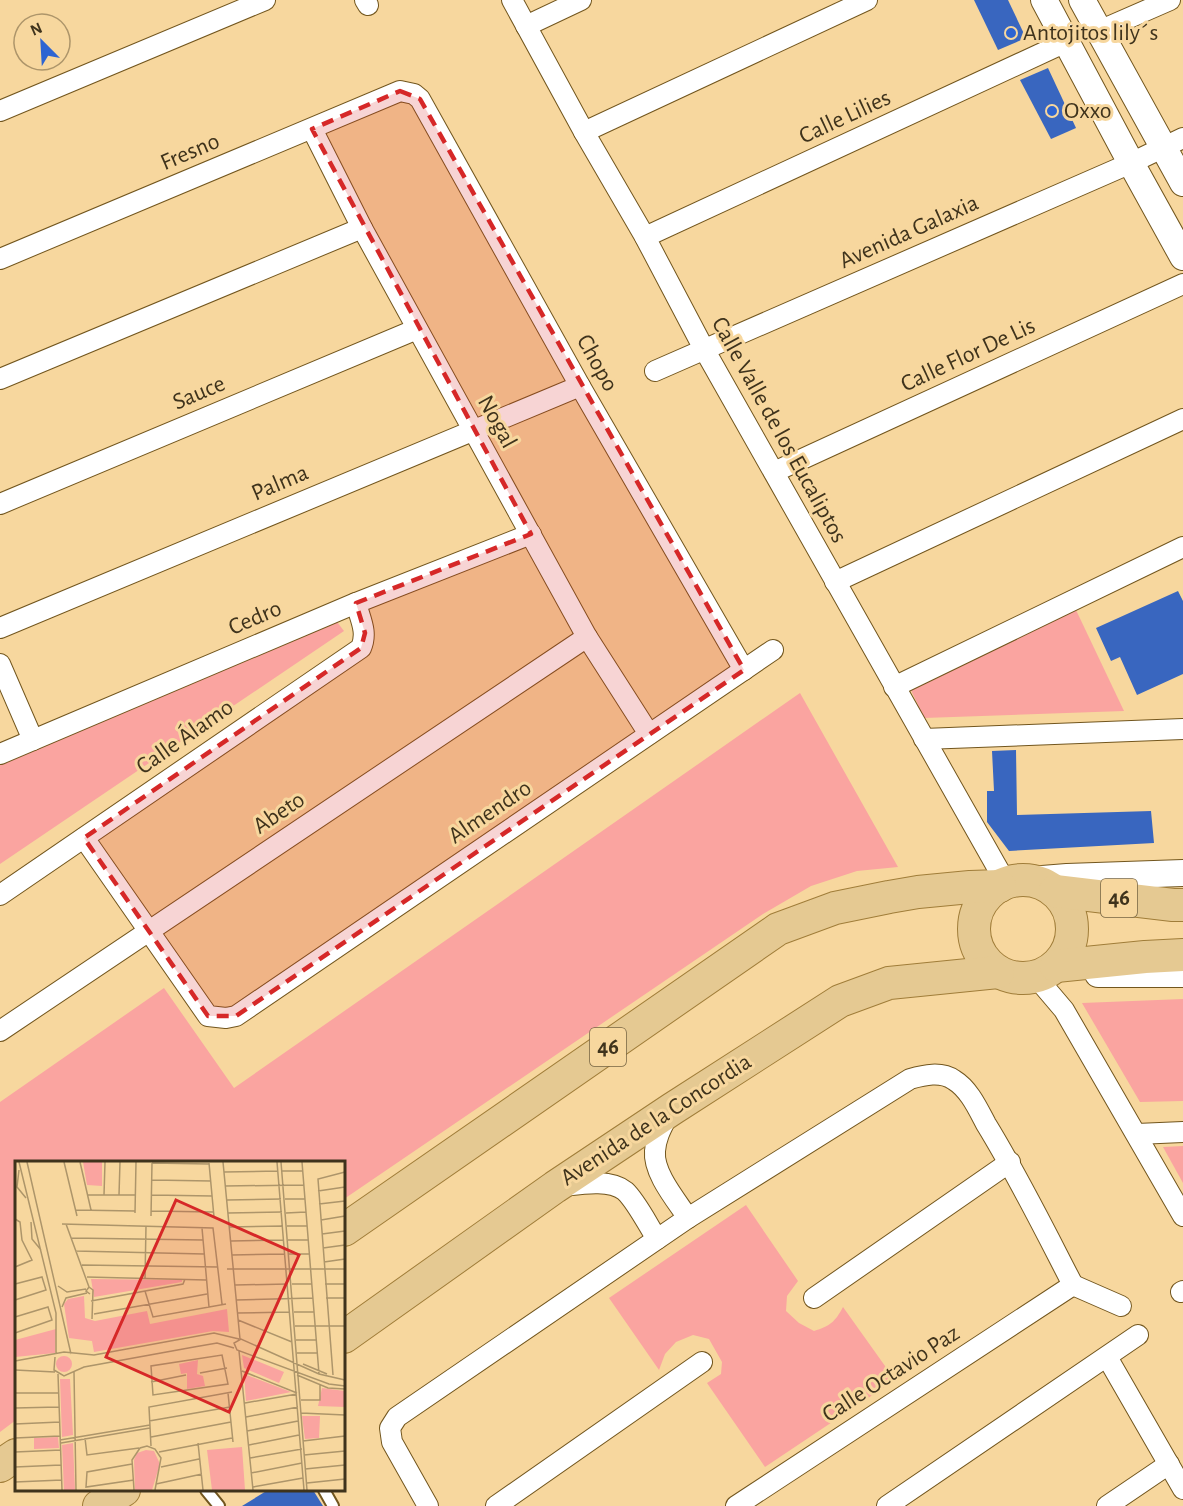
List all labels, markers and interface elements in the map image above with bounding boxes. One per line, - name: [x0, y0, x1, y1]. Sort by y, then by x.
- north arrow: [12, 12, 72, 72]
- text: N: [28, 20, 45, 39]
- place label: Antojitos lily´s: [1023, 21, 1158, 45]
- marker: Antojitos lily´s: [1004, 26, 1018, 40]
- street label: Calle Lilies: [796, 85, 894, 149]
- place label: Oxxo: [1064, 99, 1112, 123]
- marker: Oxxo: [1045, 104, 1059, 118]
- street label: Fresno: [157, 129, 223, 175]
- street label: Avenida Galaxia: [836, 191, 982, 273]
- street label: Calle Valle de los Eucaliptos: [707, 313, 851, 547]
- street label: Calle Flor De Lis: [897, 313, 1039, 397]
- street label: Chopo: [572, 331, 622, 395]
- street label: Sauce: [169, 371, 229, 415]
- street label: Nogal: [473, 392, 521, 452]
- street label: Palma: [248, 460, 312, 506]
- street label: Cedro: [225, 596, 285, 640]
- street label: Calle Álamo: [131, 693, 238, 779]
- street label: Almendro: [444, 776, 536, 848]
- street label: Abeto: [249, 787, 309, 839]
- road number: 46: [1101, 879, 1137, 917]
- road number: 46: [590, 1028, 626, 1066]
- street label: Avenida de la Concordia: [556, 1049, 756, 1191]
- inset map: [15, 1161, 345, 1491]
- street label: Calle Octavio Paz: [818, 1321, 964, 1427]

